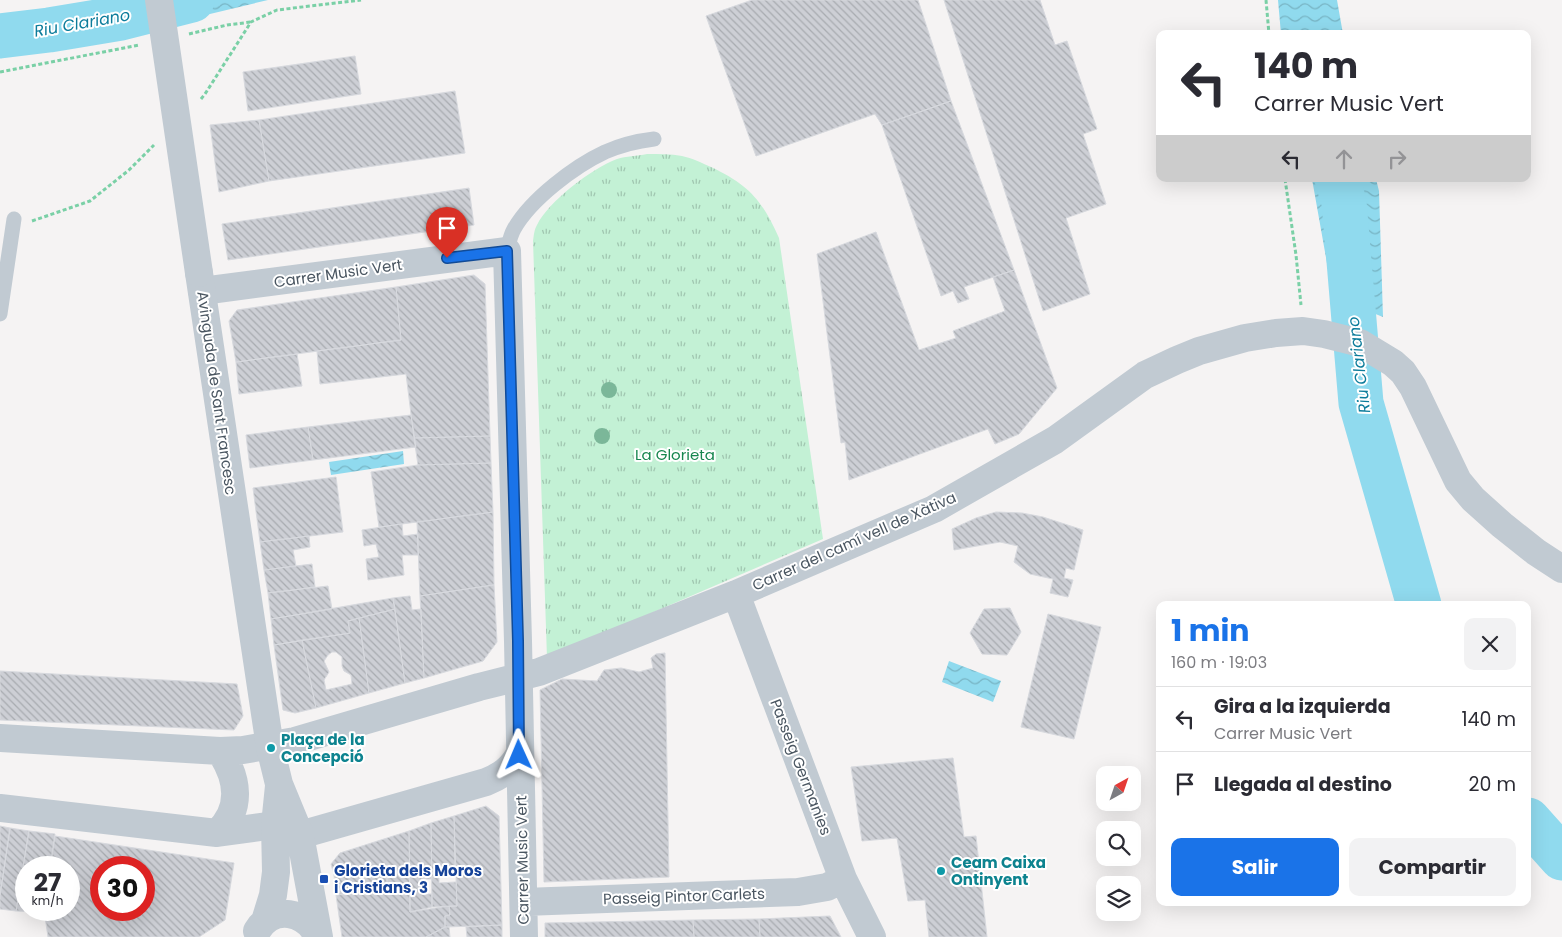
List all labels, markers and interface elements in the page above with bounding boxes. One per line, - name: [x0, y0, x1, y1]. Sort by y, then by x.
- water label: Riu Clariano: [32, 3, 132, 43]
- text: 140 m: [1254, 41, 1358, 90]
- icon: left: [1171, 50, 1236, 115]
- text: Carrer Music Vert: [1254, 88, 1444, 119]
- icon: left: [1277, 145, 1305, 173]
- icon: ahead: [1330, 145, 1358, 173]
- icon: right: [1383, 145, 1411, 173]
- pin: [426, 207, 468, 258]
- icon: arrive: [433, 214, 461, 242]
- street label: Carrer Music Vert: [272, 254, 404, 292]
- street label: Avinguda de Sant Francesc: [192, 290, 242, 496]
- water label: Riu Clariano: [1342, 315, 1376, 415]
- park label: La Glorieta: [635, 444, 715, 465]
- street label: Carrer del camí vell de Xàtiva: [749, 486, 959, 596]
- text: 1 min: [1171, 609, 1249, 652]
- button: close: [1464, 618, 1516, 670]
- text: 160 m · 19:03: [1171, 651, 1267, 674]
- text: Gira a la izquierda: [1214, 693, 1391, 720]
- street label: Passeig Germanies: [765, 696, 837, 838]
- icon: left: [1171, 705, 1199, 733]
- text: 140 m: [1461, 706, 1516, 733]
- text: Carrer Music Vert: [1214, 722, 1352, 745]
- position arrow: [492, 728, 544, 780]
- place label: Plaça de la Concepció: [281, 729, 365, 767]
- marker: Plaça de la Concepció: [265, 742, 277, 754]
- north arrow: [1096, 766, 1141, 811]
- map controls: [1096, 766, 1141, 921]
- icon: arrive: [1171, 770, 1199, 798]
- text: Llegada al destino: [1214, 771, 1392, 798]
- text: 20 m: [1468, 771, 1516, 798]
- street label: Carrer Music Vert: [510, 795, 534, 925]
- button: search: [1096, 821, 1141, 866]
- button: Salir: [1171, 838, 1339, 896]
- button: Compartir: [1349, 838, 1516, 896]
- place label: Ceam Caixa Ontinyent: [951, 852, 1046, 890]
- speed limit sign: 30: [90, 856, 155, 921]
- place label: Glorieta dels Moros i Cristians, 3: [334, 860, 482, 898]
- text: 27: [34, 865, 61, 900]
- marker: Ceam Caixa Ontinyent: [935, 865, 947, 877]
- marker: Glorieta dels Moros i Cristians, 3: [318, 873, 330, 885]
- button: layers: [1096, 876, 1141, 921]
- street label: Passeig Pintor Carlets: [603, 883, 765, 909]
- text: km/h: [32, 892, 63, 909]

